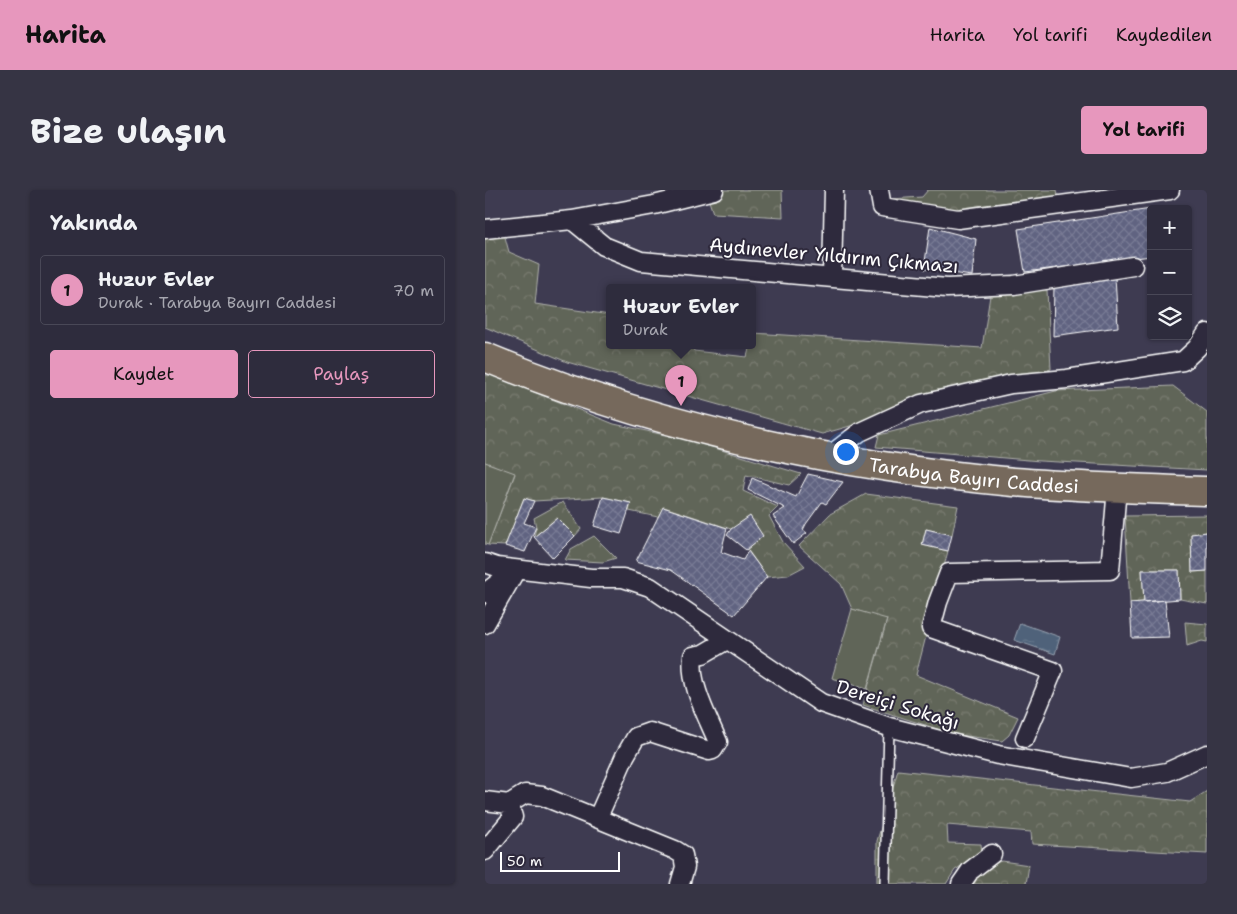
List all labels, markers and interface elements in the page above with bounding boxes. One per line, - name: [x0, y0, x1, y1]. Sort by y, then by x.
- text: Harita: [25, 19, 106, 51]
- text: Harita: [930, 23, 985, 47]
- text: Yol tarifi: [1013, 23, 1088, 47]
- text: Kaydedilen: [1116, 23, 1212, 47]
- button: Yol tarifi: [1081, 106, 1207, 154]
- text: Bize ulaşın: [30, 107, 226, 154]
- map controls: [1147, 205, 1192, 340]
- button: +: [1147, 205, 1192, 250]
- text: Yakında: [50, 209, 137, 237]
- street label: Aydınevler Yıldırım Çıkmazı: [708, 232, 960, 279]
- button: −: [1147, 250, 1192, 295]
- text: Huzur Evler: [98, 267, 214, 292]
- text: 1: [63, 280, 71, 301]
- text: 70 m: [393, 280, 434, 301]
- popup: [606, 284, 756, 349]
- text: Durak · Tarabya Bayırı Caddesi: [98, 292, 336, 313]
- text: Huzur Evler: [623, 294, 739, 319]
- button: layers: [1147, 295, 1192, 340]
- text: Durak: [623, 319, 668, 340]
- button: Kaydet: [50, 350, 238, 398]
- button: Paylaş: [248, 350, 435, 398]
- pin: 1: [665, 365, 697, 406]
- your location: [833, 439, 859, 465]
- street label: Tarabya Bayırı Caddesi: [867, 452, 1079, 499]
- street label: Dereiçi Sokağı: [833, 674, 962, 735]
- scale bar: [500, 849, 620, 872]
- text: 50 m: [507, 852, 542, 870]

